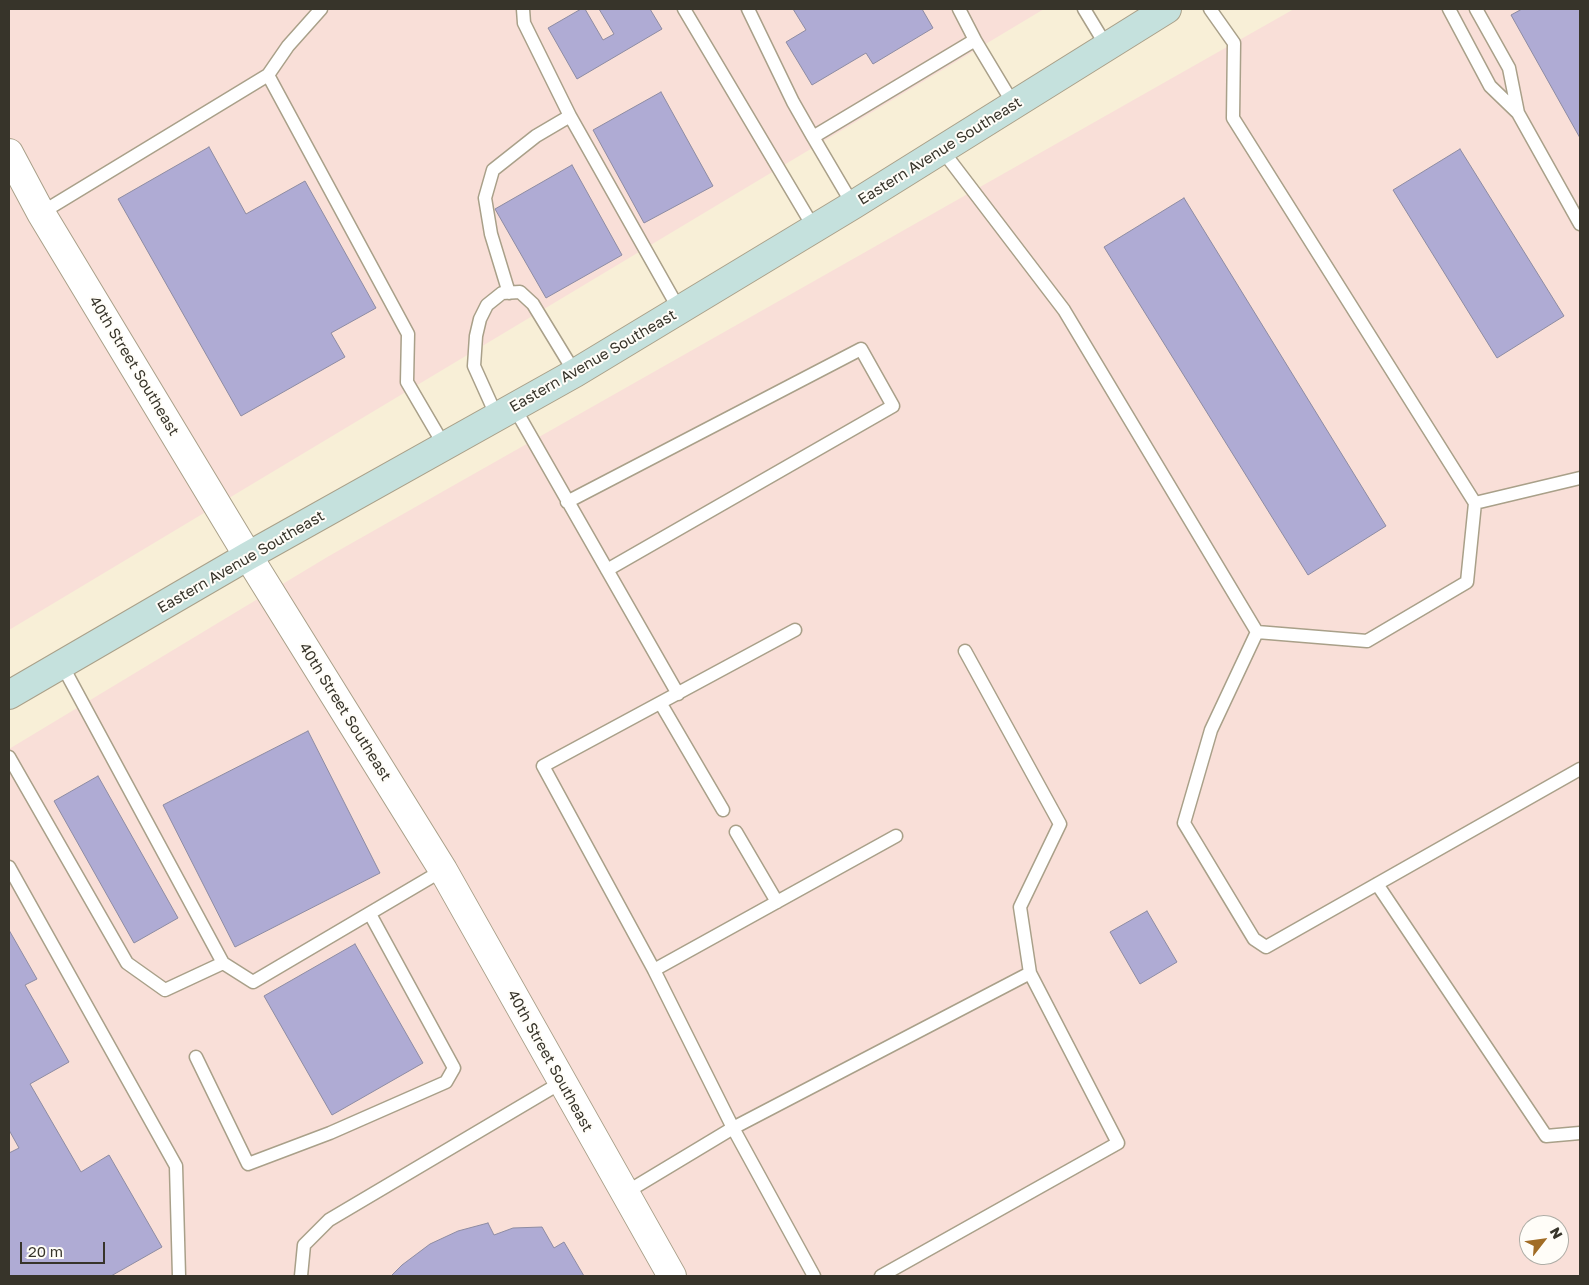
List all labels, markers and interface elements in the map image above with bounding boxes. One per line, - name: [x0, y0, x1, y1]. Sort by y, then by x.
- street label: Eastern Avenue Southeast: [855, 93, 1025, 209]
- street label: 40th Street Southeast: [85, 293, 183, 439]
- street label: Eastern Avenue Southeast: [506, 306, 680, 416]
- street label: Eastern Avenue Southeast: [154, 507, 328, 617]
- street label: 40th Street Southeast: [295, 640, 395, 784]
- street label: 40th Street Southeast: [503, 987, 597, 1135]
- north arrow: [1519, 1215, 1569, 1265]
- text: N: [1547, 1224, 1567, 1242]
- scale bar: [22, 1232, 108, 1264]
- text: 20 m: [28, 1242, 63, 1260]

